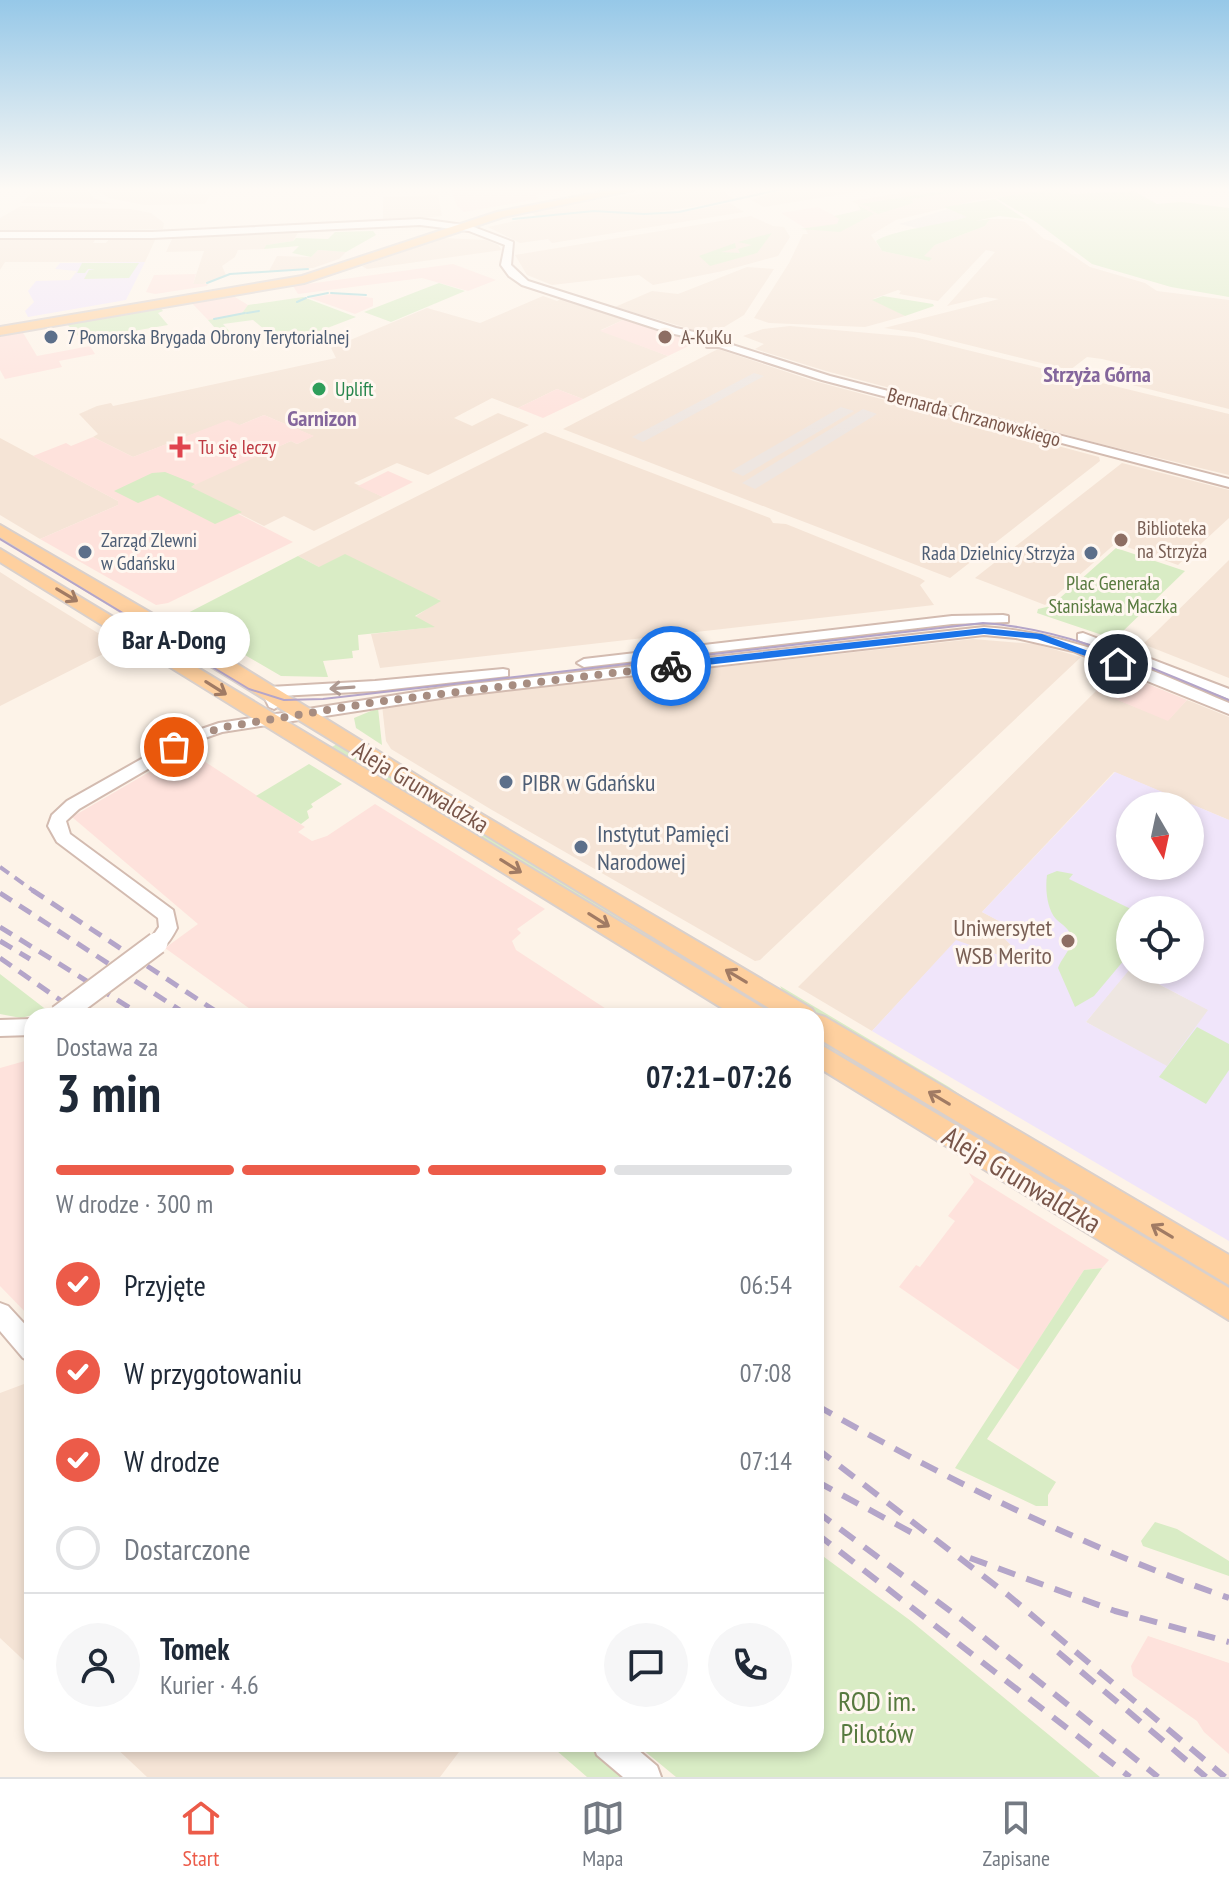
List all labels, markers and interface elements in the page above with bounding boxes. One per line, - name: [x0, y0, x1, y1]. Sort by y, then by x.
- place label: 7 Pomorska Brygada Obrony Terytorialnej: [67, 324, 349, 350]
- place label: A-KuKu: [681, 324, 732, 350]
- marker: 7 Pomorska Brygada Obrony Terytorialnej: [42, 328, 60, 346]
- marker: A-KuKu: [656, 328, 674, 346]
- district label: Strzyża Górna: [1043, 360, 1151, 388]
- place label: Uplift: [335, 376, 374, 402]
- marker: Uplift: [310, 380, 328, 398]
- street label: Bernarda Chrzanowskiego: [885, 381, 1063, 453]
- district label: Garnizon: [287, 404, 357, 432]
- place label: Tu się leczy: [198, 434, 276, 460]
- marker: Tu się leczy: [169, 436, 191, 458]
- place label: Biblioteka na Strzyża: [1137, 515, 1207, 564]
- place label: Zarząd Zlewni w Gdańsku: [101, 527, 197, 576]
- marker: Biblioteka na Strzyża: [1112, 531, 1130, 549]
- place label: Rada Dzielnicy Strzyża: [921, 540, 1075, 566]
- marker: Zarząd Zlewni w Gdańsku: [76, 543, 94, 561]
- marker: Rada Dzielnicy Strzyża: [1082, 544, 1100, 562]
- park label: Plac Generała Stanisława Maczka: [1048, 570, 1178, 619]
- one-way arrow: [55, 587, 78, 603]
- callout: Bar A-Dong: [98, 611, 250, 667]
- text: Bar A-Dong: [122, 623, 226, 656]
- courier: [631, 626, 711, 706]
- pin: [1084, 630, 1152, 698]
- icon: home: [1096, 642, 1140, 686]
- icon: bike: [649, 644, 693, 688]
- one-way arrow: [204, 681, 227, 697]
- one-way arrow: [329, 681, 356, 696]
- pin: [140, 713, 208, 781]
- icon: bag: [152, 725, 196, 769]
- street label: Aleja Grunwaldzka: [347, 734, 495, 840]
- place label: PIBR w Gdańsku: [522, 767, 655, 798]
- marker: PIBR w Gdańsku: [497, 773, 515, 791]
- north arrow: [1116, 792, 1204, 880]
- map controls: [1116, 792, 1204, 984]
- place label: Instytut Pamięci Narodowej: [597, 818, 729, 877]
- marker: Instytut Pamięci Narodowej: [572, 838, 590, 856]
- one-way arrow: [499, 858, 522, 874]
- button: locate: [1116, 896, 1204, 984]
- one-way arrow: [587, 912, 610, 928]
- place label: Uniwersytet WSB Merito: [953, 912, 1052, 971]
- marker: Uniwersytet WSB Merito: [1059, 932, 1077, 950]
- one-way arrow: [725, 968, 748, 984]
- text: Dostawa za: [56, 1030, 158, 1063]
- text: 07:21–07:26: [646, 1057, 792, 1096]
- text: 3 min: [56, 1059, 161, 1126]
- one-way arrow: [928, 1089, 951, 1105]
- street label: Aleja Grunwaldzka: [936, 1117, 1108, 1241]
- text: W drodze · 300 m: [56, 1187, 213, 1220]
- one-way arrow: [1151, 1223, 1174, 1239]
- icon: check: [56, 1262, 100, 1306]
- text: Przyjęte: [124, 1265, 206, 1304]
- text: 06:54: [740, 1268, 792, 1301]
- icon: check: [56, 1350, 100, 1394]
- text: W przygotowaniu: [124, 1353, 302, 1392]
- text: 07:08: [740, 1356, 792, 1389]
- icon: check: [56, 1438, 100, 1482]
- text: W drodze: [124, 1441, 220, 1480]
- text: 07:14: [740, 1444, 792, 1477]
- text: Dostarczone: [124, 1529, 251, 1568]
- button: person: [56, 1623, 140, 1707]
- button: chat: [604, 1623, 688, 1707]
- button: phone: [708, 1623, 792, 1707]
- text: Tomek: [160, 1629, 230, 1668]
- text: Kurier · 4.6: [160, 1668, 259, 1701]
- park label: ROD im. Pilotów: [838, 1682, 916, 1751]
- tab: Start: [179, 1796, 223, 1872]
- tab: Mapa: [581, 1796, 625, 1872]
- tab: Zapisane: [983, 1796, 1050, 1872]

